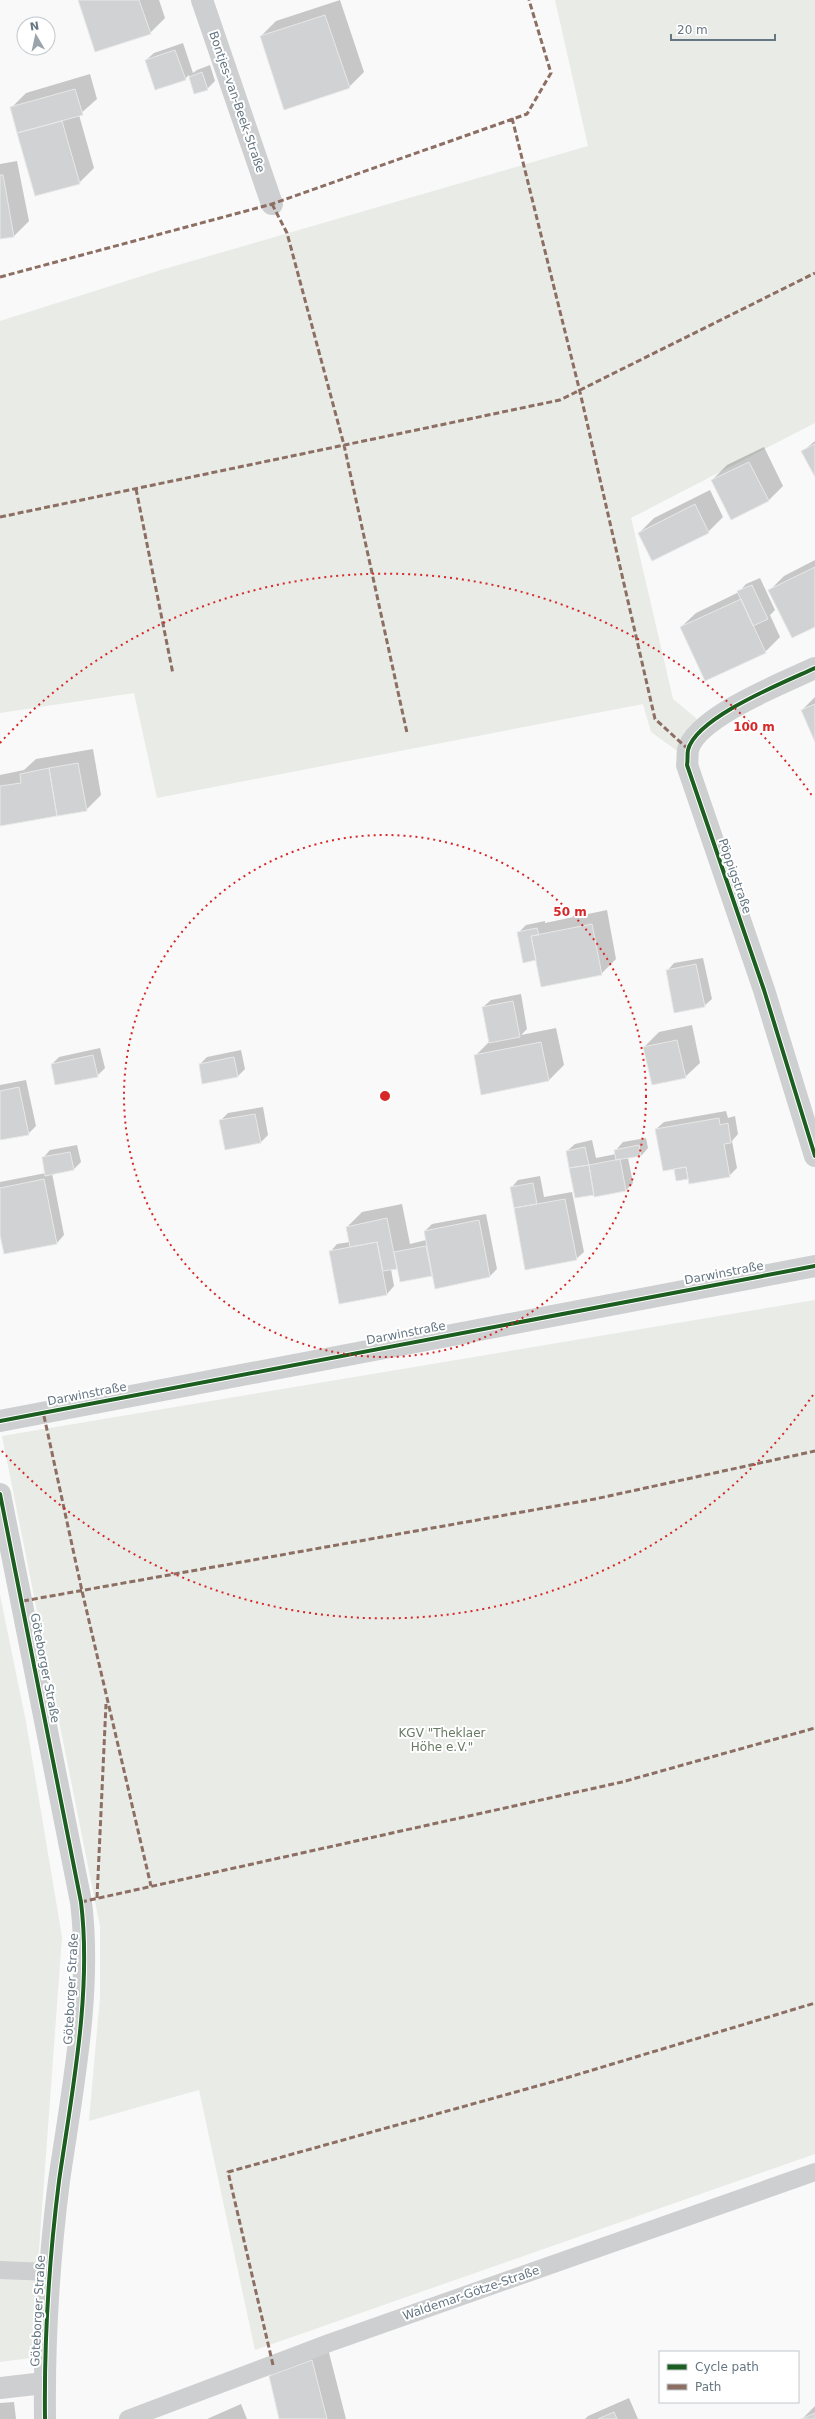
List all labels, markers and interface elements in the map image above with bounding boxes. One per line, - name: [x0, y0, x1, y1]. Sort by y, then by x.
- north arrow: [16, 16, 56, 56]
- scale bar: [671, 16, 775, 42]
- text: N: [29, 19, 40, 34]
- text: 20 m: [677, 23, 708, 37]
- street label: Bontjes-van-Beek-Straße: [206, 29, 268, 175]
- text: 100 m: [733, 720, 775, 734]
- street label: Pöppigstraße: [716, 837, 754, 915]
- text: 50 m: [553, 905, 587, 919]
- centre of rings: [378, 1089, 392, 1103]
- street label: Darwinstraße: [683, 1258, 765, 1288]
- street label: Darwinstraße: [365, 1318, 447, 1348]
- street label: Darwinstraße: [46, 1379, 128, 1409]
- street label: Göteborger Straße: [27, 1612, 63, 1724]
- park label: KGV "Theklaer Höhe e.V.": [399, 1726, 486, 1754]
- street label: Göteborger Straße: [61, 1933, 81, 2045]
- street label: Göteborger Straße: [28, 2255, 48, 2367]
- street label: Waldemar-Götze-Straße: [401, 2263, 541, 2323]
- legend: [659, 2351, 799, 2403]
- text: Cycle path: [695, 2360, 759, 2374]
- text: Path: [695, 2380, 721, 2394]

